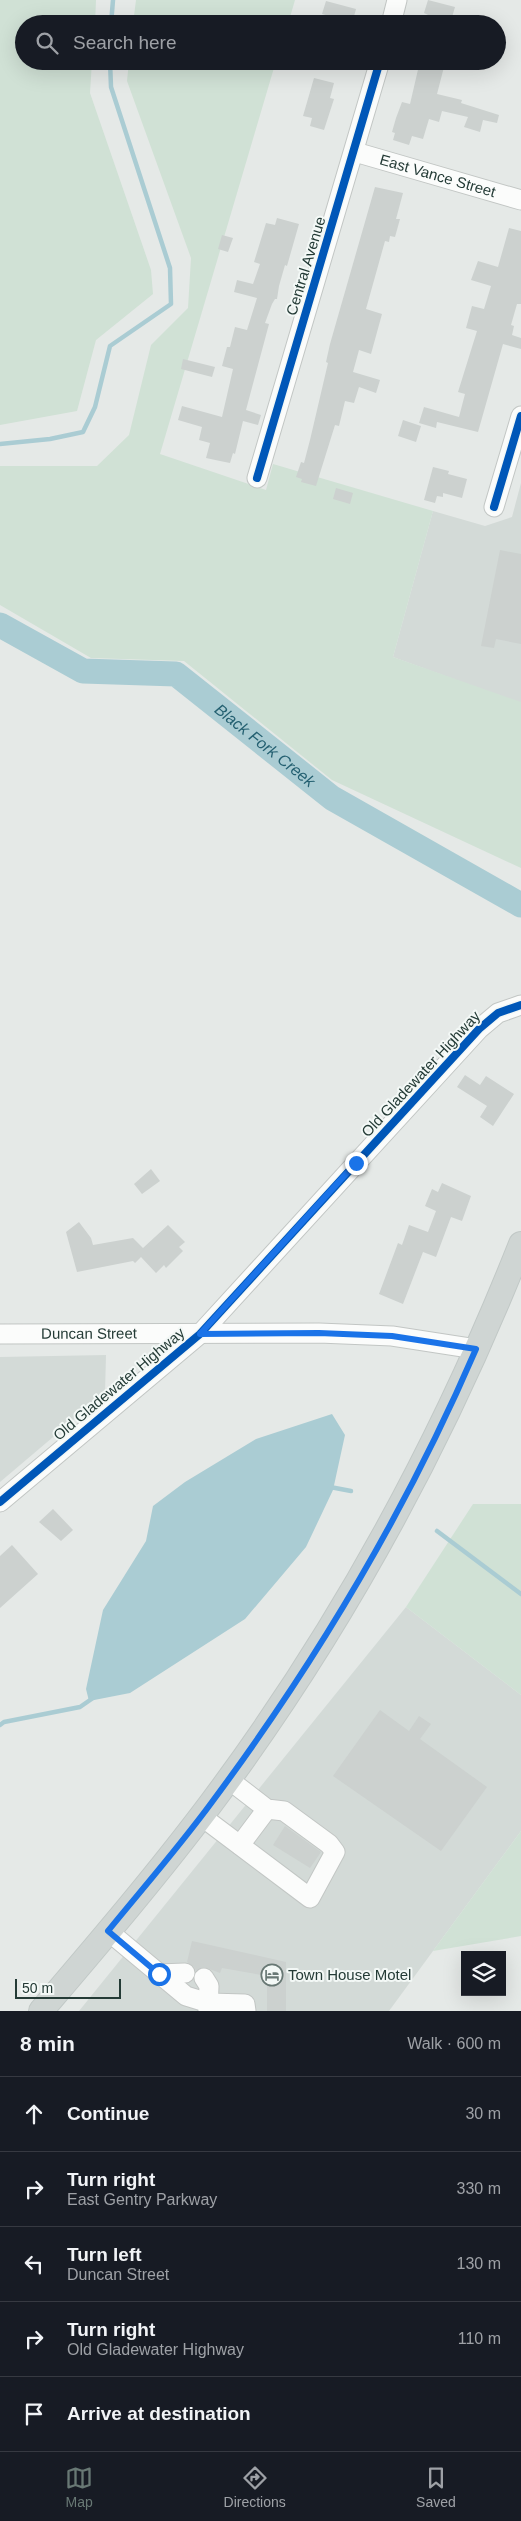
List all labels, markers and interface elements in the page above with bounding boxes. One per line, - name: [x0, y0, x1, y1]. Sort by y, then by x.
- search box: [15, 15, 506, 70]
- icon: search: [33, 29, 61, 57]
- text: Search here: [73, 32, 177, 53]
- street label: East Vance Street: [378, 151, 498, 200]
- street label: Central Avenue: [282, 214, 329, 317]
- water label: Black Fork Creek: [212, 701, 319, 791]
- street label: Old Gladewater Highway: [358, 1007, 484, 1140]
- route end: [345, 1152, 368, 1175]
- street label: Old Gladewater Highway: [50, 1323, 188, 1443]
- street label: Duncan Street: [41, 1325, 138, 1342]
- map controls: [461, 1951, 506, 1996]
- button: layers: [461, 1951, 506, 1996]
- route start: [148, 1963, 171, 1986]
- hotel icon: Town House Motel: [260, 1963, 284, 1987]
- place label: Town House Motel: [288, 1966, 411, 1983]
- scale bar: [15, 1976, 121, 1999]
- text: 50 m: [22, 1980, 53, 1996]
- text: 8 min: [20, 2032, 75, 2055]
- text: Walk · 600 m: [407, 2035, 501, 2052]
- icon: ahead: [20, 2100, 48, 2128]
- text: Continue: [67, 2103, 149, 2124]
- text: 30 m: [465, 2105, 501, 2122]
- text: Turn right: [67, 2169, 155, 2190]
- icon: right: [20, 2175, 48, 2203]
- text: 330 m: [457, 2180, 501, 2197]
- text: East Gentry Parkway: [67, 2191, 217, 2208]
- text: Turn left: [67, 2244, 142, 2265]
- icon: left: [20, 2250, 48, 2278]
- text: 130 m: [457, 2255, 501, 2272]
- text: Duncan Street: [67, 2266, 169, 2283]
- text: Turn right: [67, 2319, 155, 2340]
- icon: right: [20, 2325, 48, 2353]
- text: 110 m: [458, 2330, 501, 2347]
- text: Old Gladewater Highway: [67, 2341, 244, 2358]
- icon: arrive: [20, 2400, 48, 2428]
- text: Arrive at destination: [67, 2403, 251, 2424]
- tab: Map: [65, 2464, 93, 2510]
- tab: Directions: [224, 2464, 286, 2510]
- tab: Saved: [416, 2464, 456, 2510]

